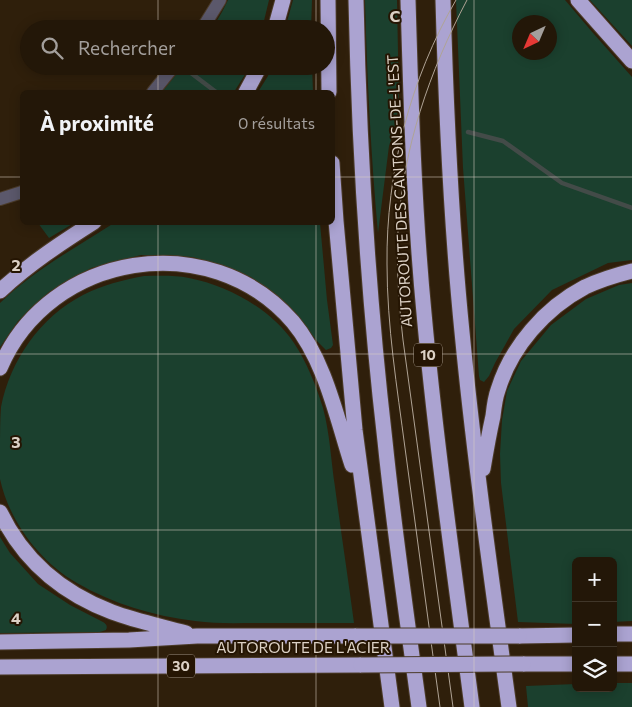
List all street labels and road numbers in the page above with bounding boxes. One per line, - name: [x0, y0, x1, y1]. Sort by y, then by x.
- street label: AUTOROUTE DES CANTONS-DE-L'EST: [383, 54, 415, 328]
- road number: 10: [414, 344, 442, 366]
- street label: AUTOROUTE DE L'ACIER: [216, 638, 390, 656]
- road number: 30: [167, 654, 195, 678]

